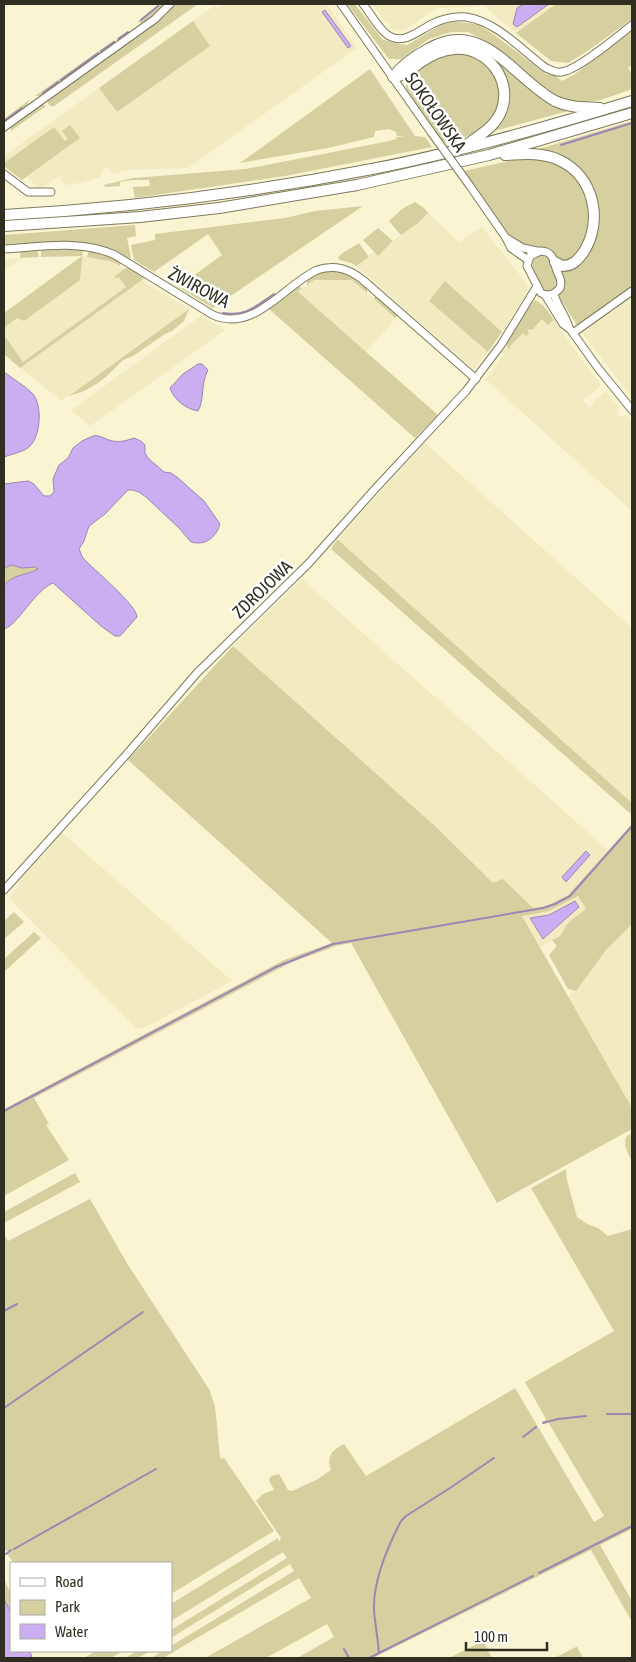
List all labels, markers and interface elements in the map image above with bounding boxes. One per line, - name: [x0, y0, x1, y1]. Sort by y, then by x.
- street label: SOKOŁOWSKA: [401, 68, 471, 156]
- street label: ŻWIROWA: [165, 262, 233, 312]
- street label: ZDROJOWA: [228, 555, 296, 622]
- legend: [10, 1562, 172, 1652]
- text: Road: [55, 1573, 84, 1590]
- text: Park: [55, 1598, 80, 1615]
- scale bar: [466, 1620, 547, 1652]
- text: Water: [55, 1623, 88, 1640]
- text: 100 m: [474, 1628, 508, 1645]

